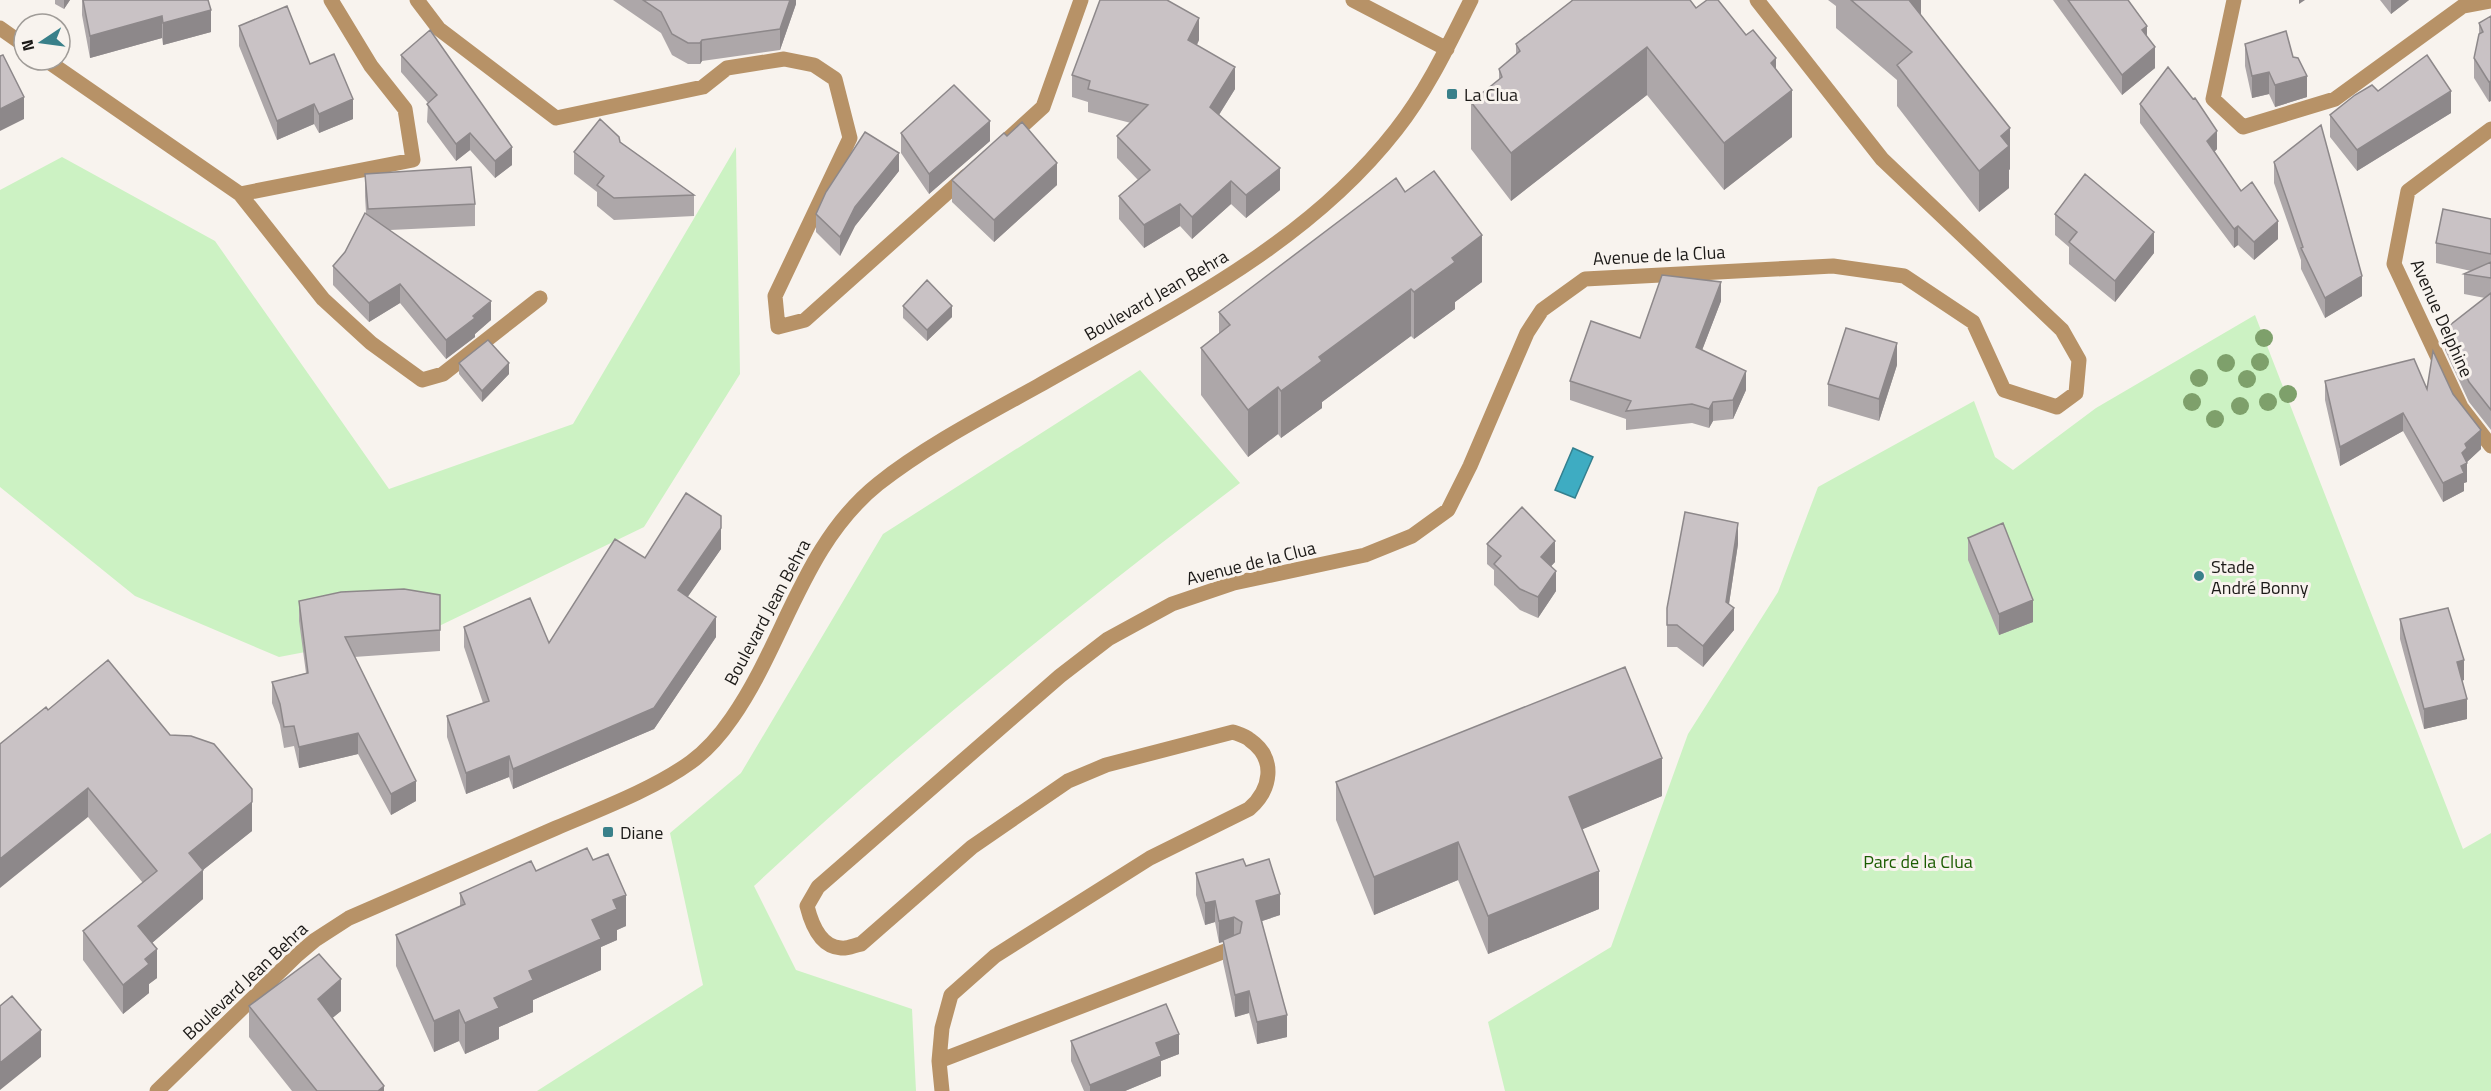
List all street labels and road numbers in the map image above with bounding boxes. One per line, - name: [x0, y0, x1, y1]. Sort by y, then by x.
- street label: Avenue de la Clua: [1592, 238, 1726, 272]
- street label: Boulevard Jean Behra: [1079, 243, 1233, 347]
- street label: Avenue Delphine: [2404, 255, 2480, 381]
- street label: Boulevard Jean Behra: [717, 534, 817, 690]
- street label: Avenue de la Clua: [1183, 534, 1319, 592]
- street label: Boulevard Jean Behra: [176, 916, 314, 1046]

